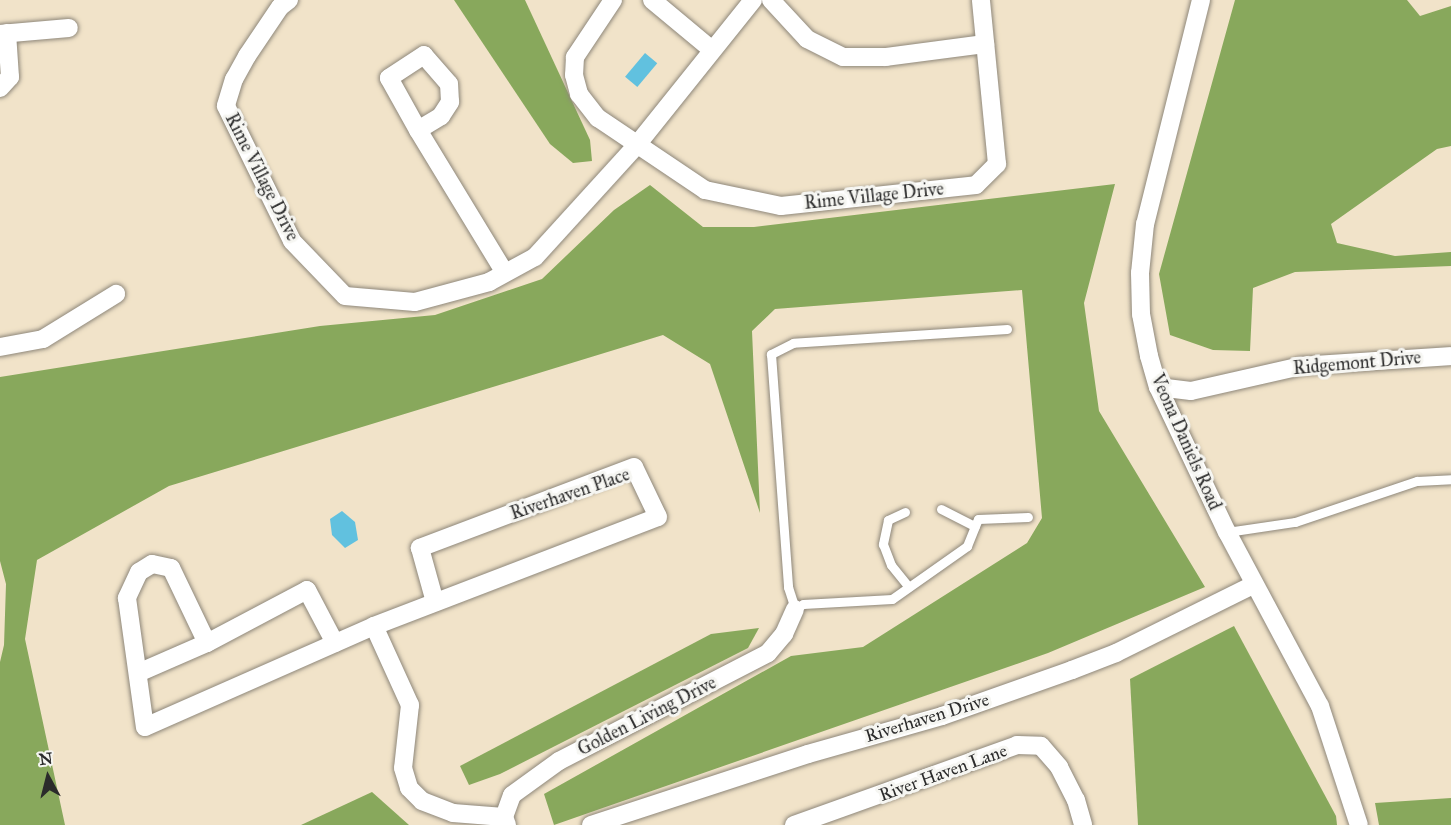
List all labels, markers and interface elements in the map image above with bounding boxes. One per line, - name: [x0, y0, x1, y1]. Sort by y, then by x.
- street label: Rime Village Drive: [221, 110, 303, 244]
- street label: Rime Village Drive: [803, 178, 945, 214]
- street label: Ridgemont Drive: [1292, 347, 1422, 379]
- street label: Veona Daniels Road: [1146, 371, 1226, 513]
- street label: Riverhaven Place: [508, 463, 632, 525]
- street label: Golden Living Drive: [574, 672, 720, 760]
- street label: Riverhaven Drive: [862, 689, 992, 747]
- street label: River Haven Lane: [876, 740, 1010, 806]
- north arrow: [18, 747, 78, 807]
- text: N: [38, 748, 54, 769]

